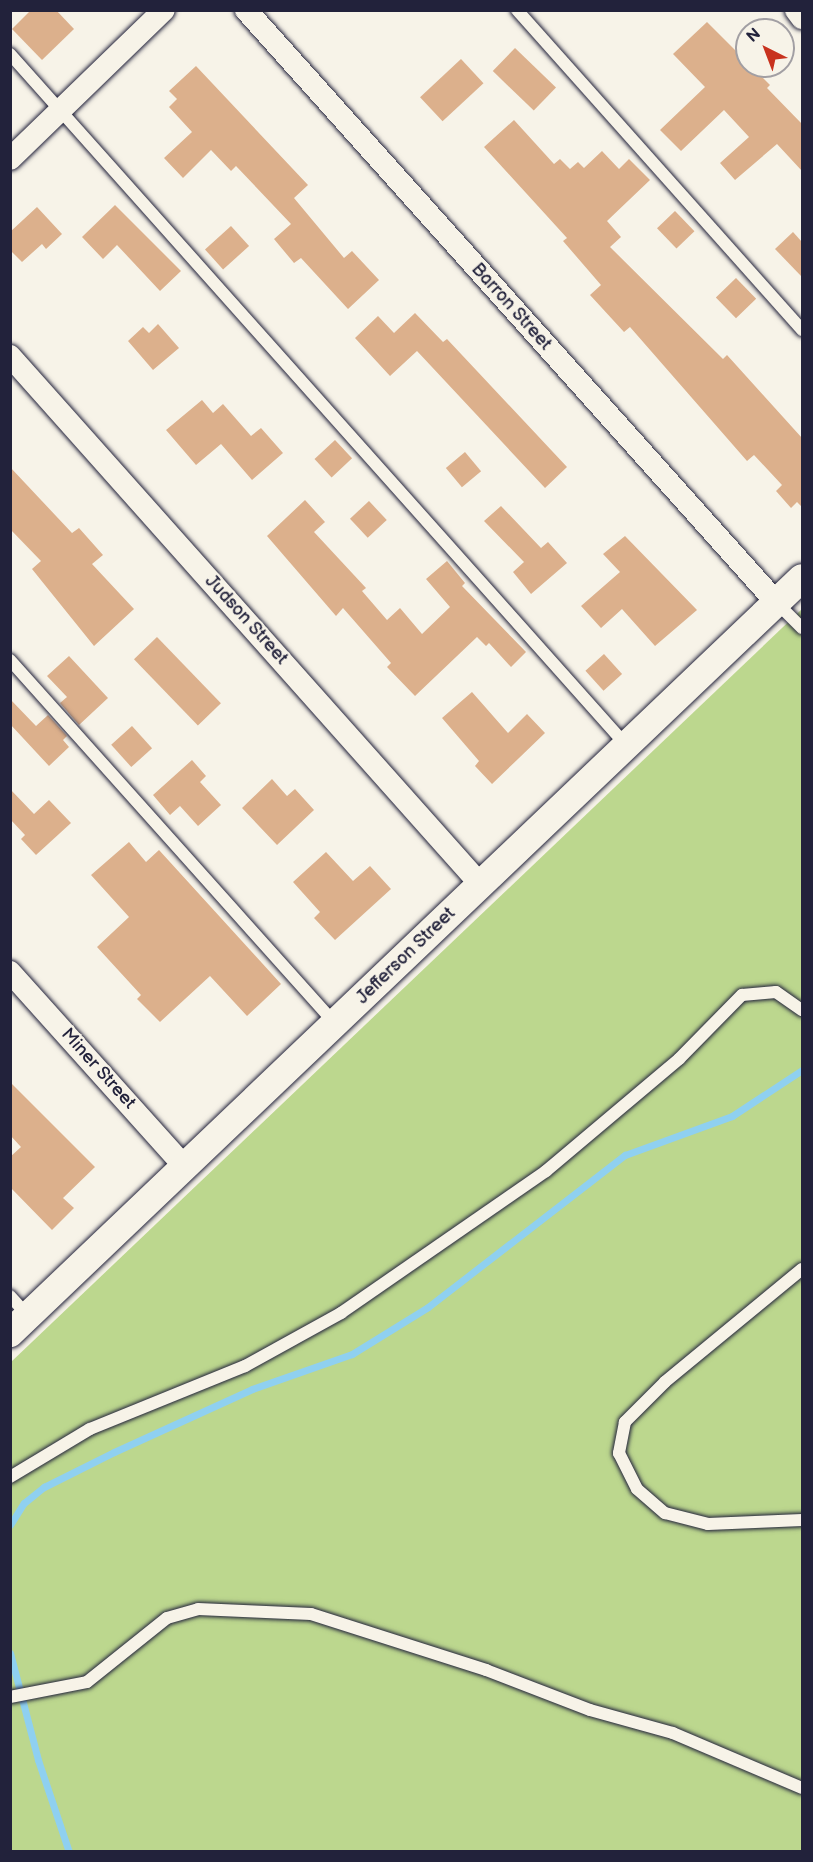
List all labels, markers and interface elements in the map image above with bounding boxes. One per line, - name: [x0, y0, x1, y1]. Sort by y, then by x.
- north arrow: [735, 18, 795, 78]
- text: N: [743, 25, 765, 47]
- street label: Barron Street: [466, 259, 556, 355]
- street label: Judson Street: [200, 571, 292, 669]
- street label: Jefferson Street: [352, 903, 460, 1009]
- street label: Miner Street: [56, 1024, 140, 1114]

